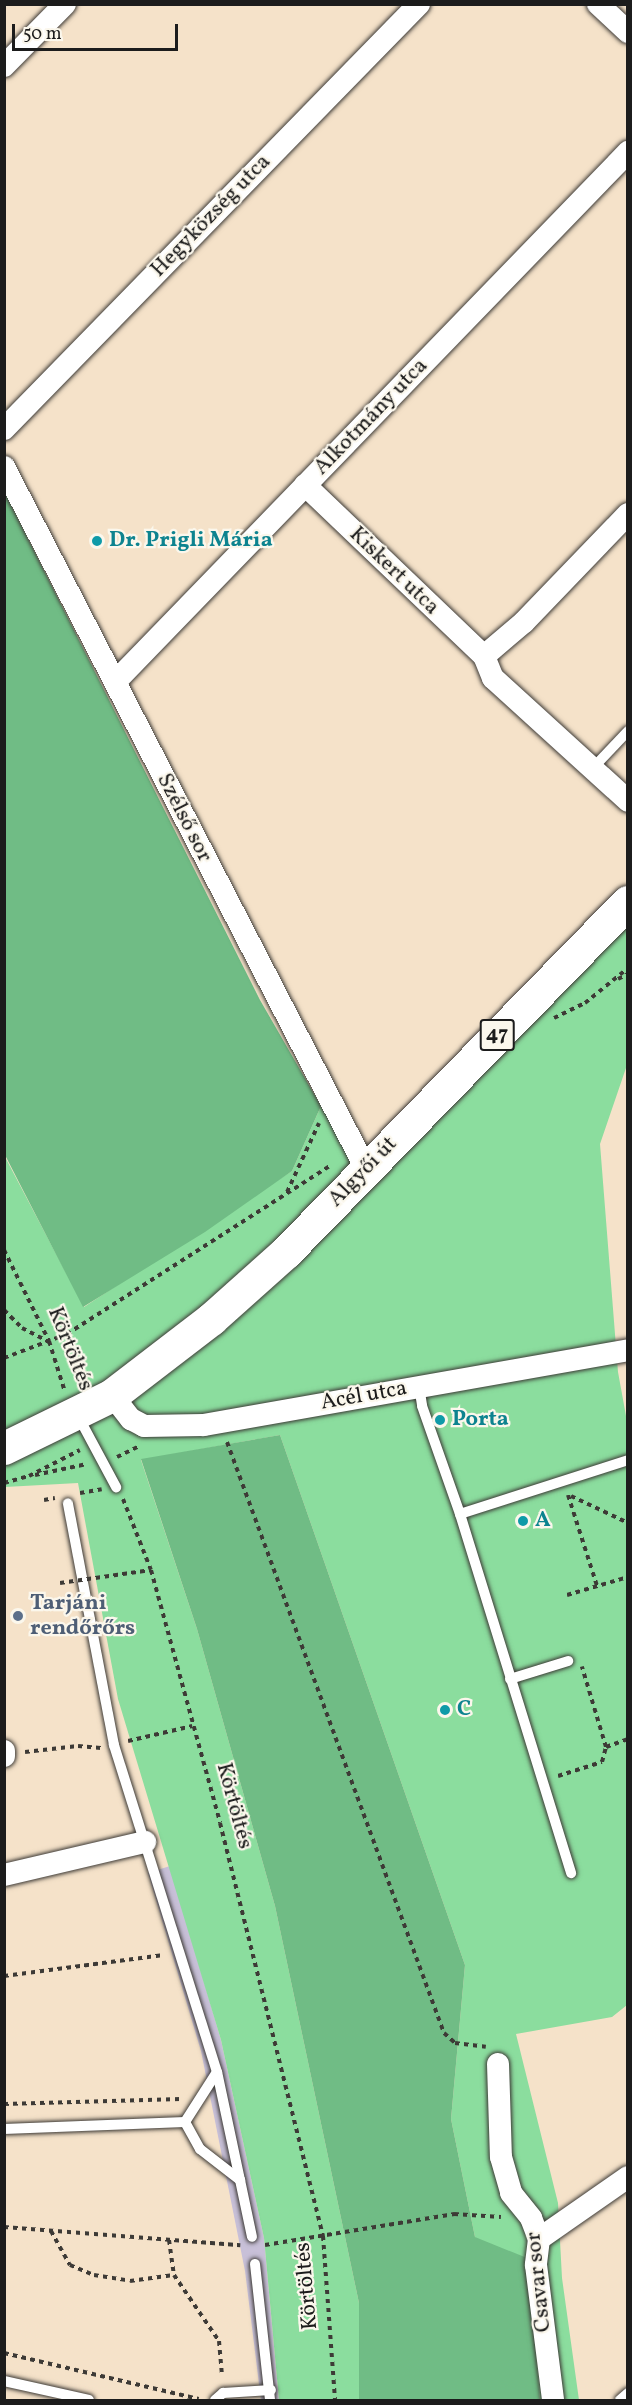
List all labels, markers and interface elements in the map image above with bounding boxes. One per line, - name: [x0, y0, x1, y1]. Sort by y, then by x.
- scale bar: [15, 12, 182, 50]
- text: 50 m: [23, 22, 62, 47]
- street label: Hegyközség utca: [146, 149, 276, 283]
- street label: Alkotmány utca: [308, 353, 434, 481]
- street label: Kiskert utca: [343, 522, 445, 620]
- place label: Dr. Prigli Mária: [109, 528, 273, 554]
- marker: Dr. Prigli Mária: [90, 534, 104, 548]
- street label: Szélső sor: [150, 769, 218, 867]
- road number: 47: [479, 1017, 515, 1053]
- street label: Algyői út: [323, 1131, 403, 1213]
- street label: Körtöltés: [41, 1303, 99, 1395]
- street label: Acél utca: [319, 1375, 409, 1417]
- place label: Porta: [452, 1407, 509, 1433]
- marker: Porta: [433, 1413, 447, 1427]
- place label: A: [535, 1508, 551, 1534]
- marker: A: [516, 1514, 530, 1528]
- place label: Tarjáni rendőrőrs: [30, 1590, 135, 1642]
- marker: Tarjáni rendőrőrs: [11, 1609, 25, 1623]
- place label: C: [457, 1697, 471, 1723]
- marker: C: [438, 1703, 452, 1717]
- street label: Körtöltés: [210, 1760, 258, 1852]
- street label: Csavar sor: [521, 2231, 557, 2333]
- street label: Körtöltés: [290, 2241, 324, 2331]

